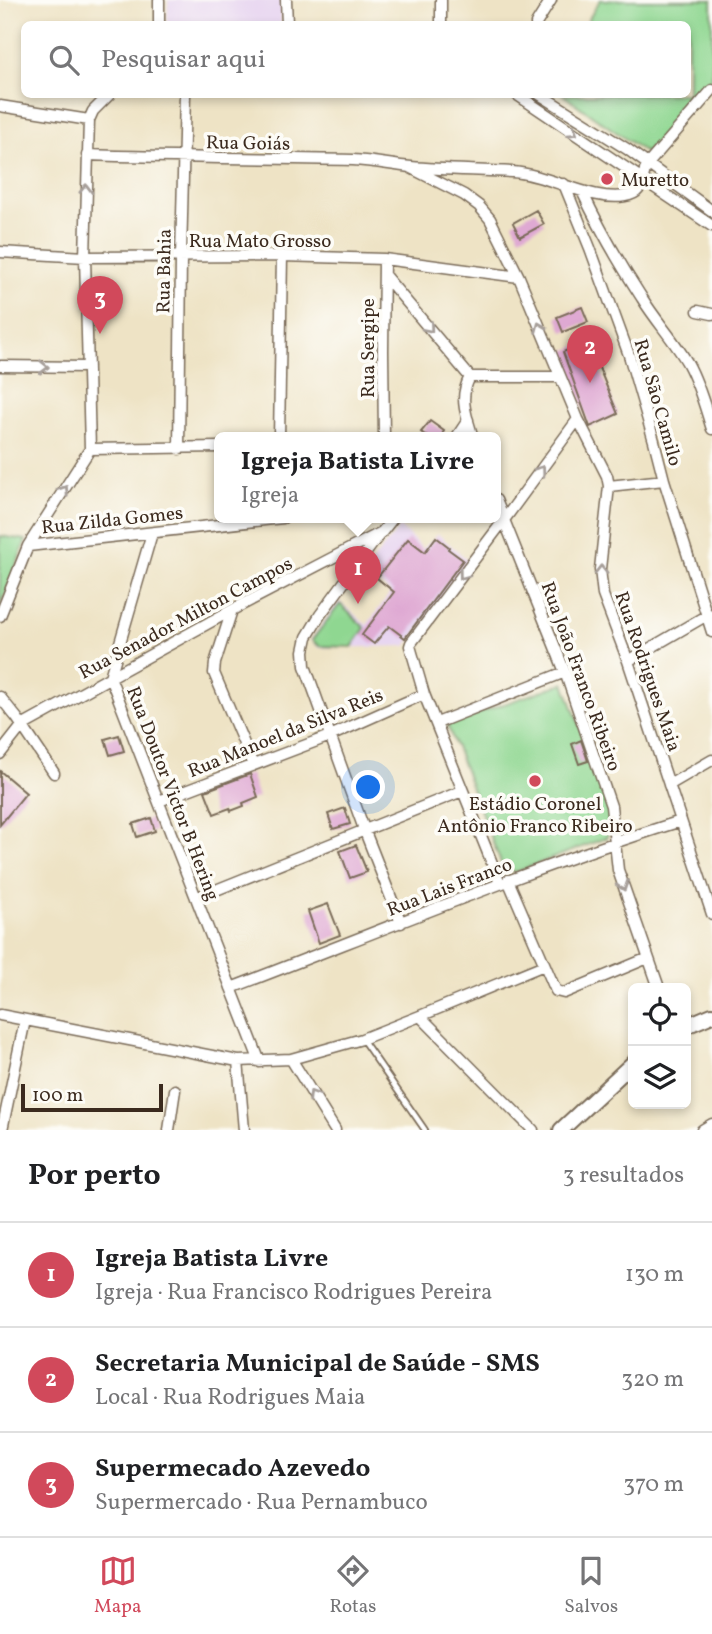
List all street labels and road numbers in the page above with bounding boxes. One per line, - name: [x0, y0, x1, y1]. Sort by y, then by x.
- street label: Rua Goiás: [206, 130, 290, 158]
- street label: Rua Bahia: [151, 228, 179, 314]
- street label: Rua Mato Grosso: [189, 229, 331, 255]
- street label: Rua Sergipe: [356, 298, 382, 398]
- street label: Rua São Camilo: [627, 336, 688, 469]
- street label: Rua Zilda Gomes: [40, 501, 184, 541]
- street label: Rua Senador Milton Campos: [75, 551, 297, 686]
- street label: Rua João Franco Ribeiro: [534, 578, 627, 775]
- street label: Rua Rodrigues Maia: [608, 588, 687, 755]
- street label: Rua Doutor Victor B Hering: [119, 683, 225, 905]
- street label: Rua Manoel da Silva Reis: [184, 683, 387, 785]
- street label: Rua Lais Franco: [383, 852, 516, 924]

